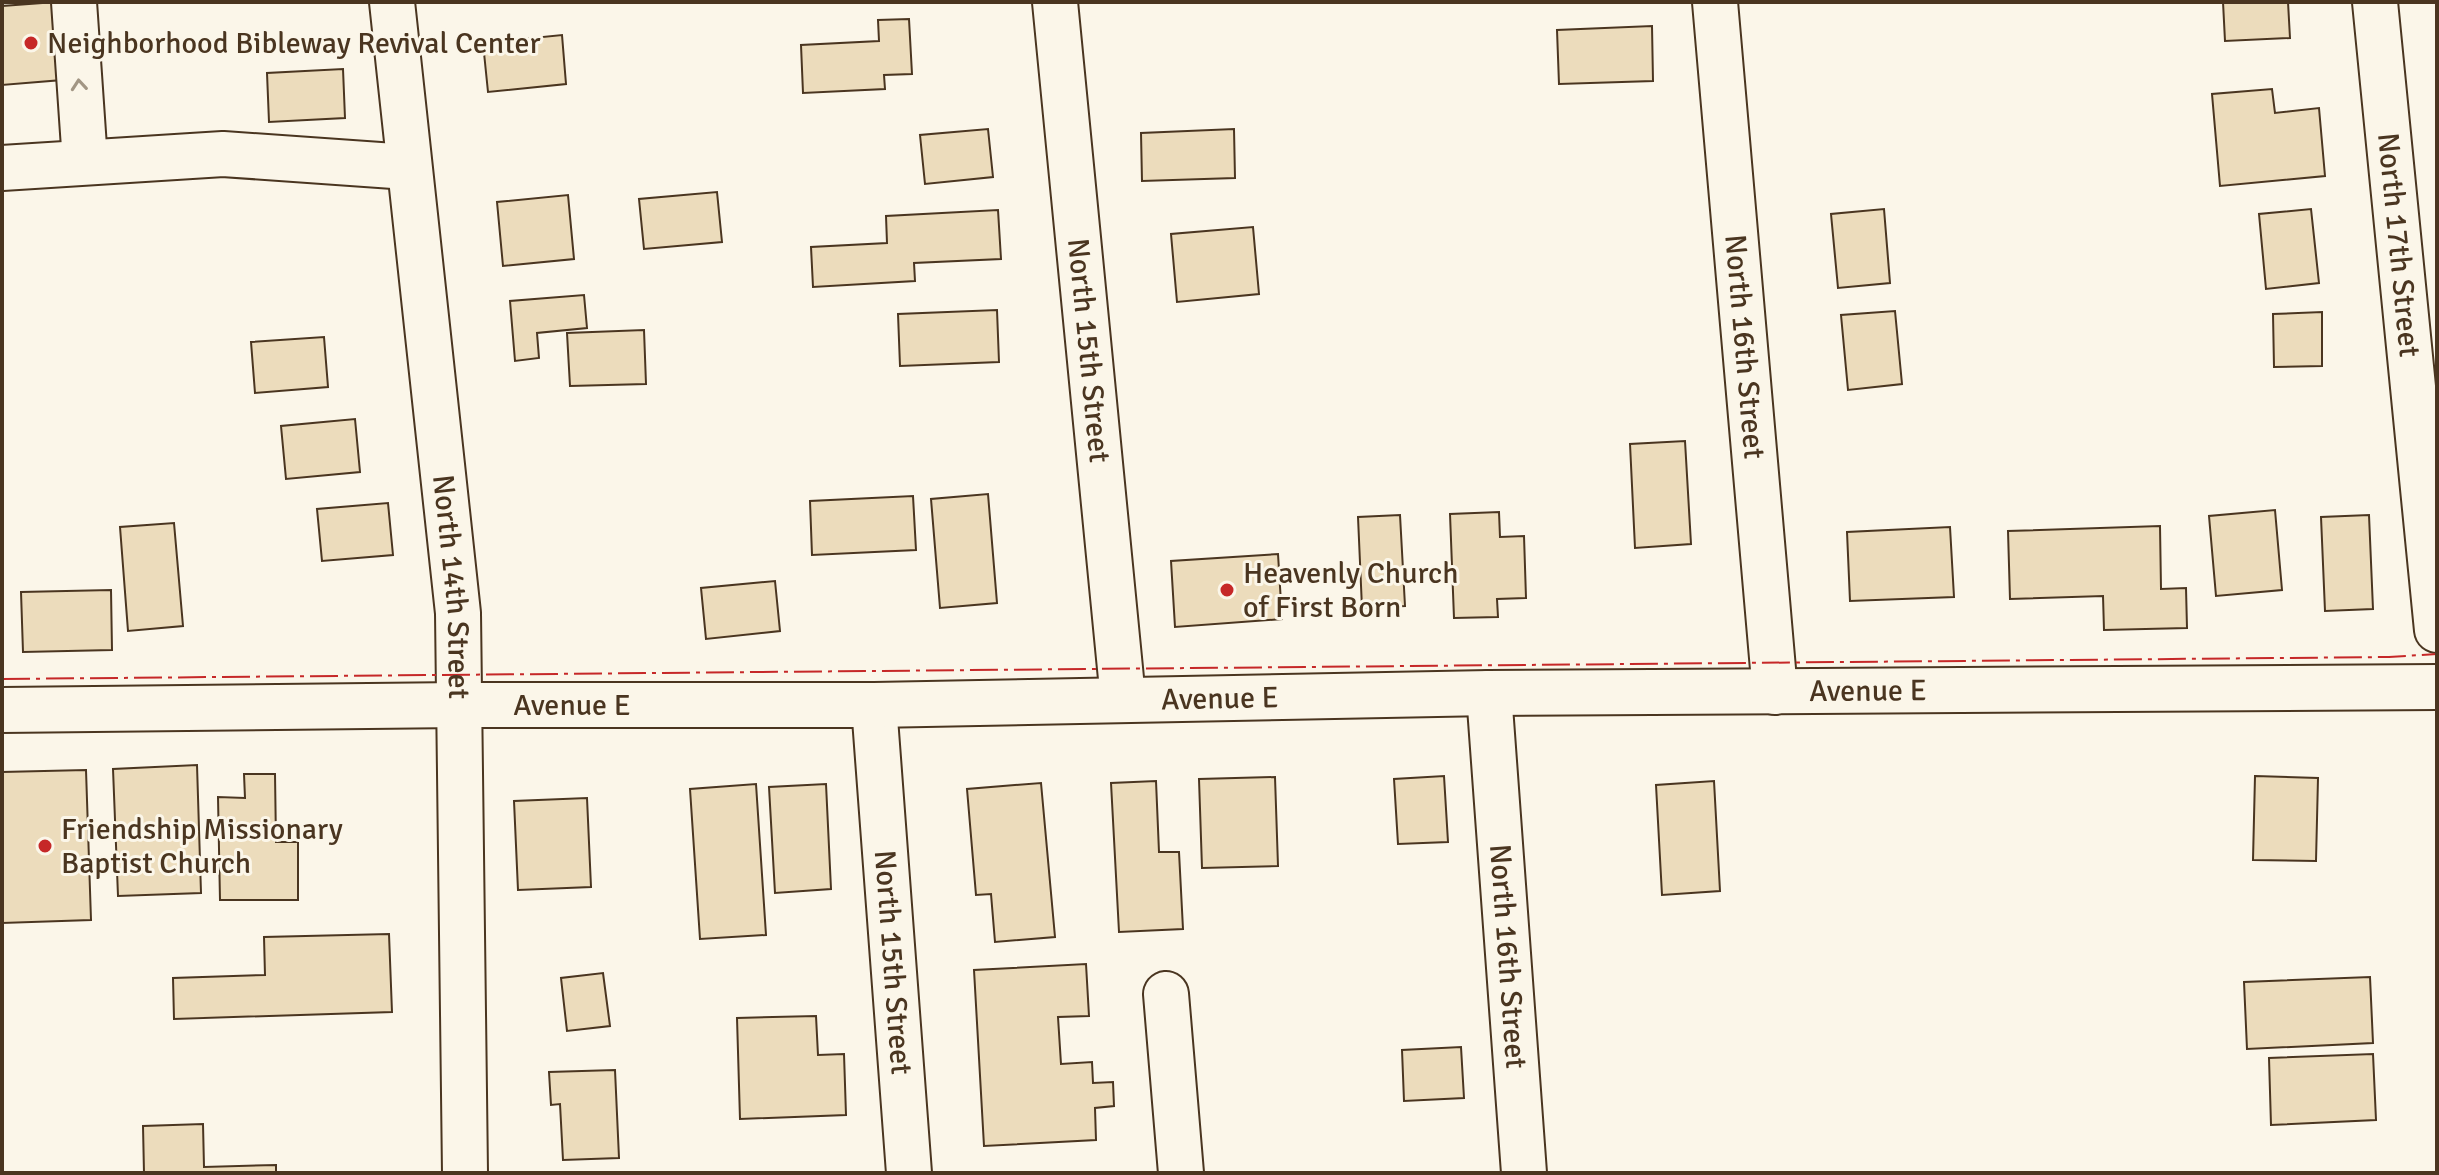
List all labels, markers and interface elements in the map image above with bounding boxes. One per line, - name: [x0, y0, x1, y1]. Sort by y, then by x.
- place label: Neighborhood Bibleway Revival Center: [47, 25, 540, 62]
- marker: Neighborhood Bibleway Revival Center: [22, 34, 40, 52]
- one-way arrow: [71, 78, 88, 91]
- street label: North 17th Street: [2369, 131, 2428, 359]
- street label: North 16th Street: [1716, 233, 1773, 461]
- street label: North 15th Street: [1059, 237, 1118, 464]
- street label: North 14th Street: [424, 473, 477, 699]
- place label: Heavenly Church of First Born: [1243, 555, 1459, 626]
- marker: Heavenly Church of First Born: [1218, 581, 1236, 599]
- street label: Avenue E: [1809, 672, 1927, 710]
- street label: Avenue E: [1161, 679, 1279, 718]
- street label: Avenue E: [513, 687, 631, 724]
- place label: Friendship Missionary Baptist Church: [61, 811, 343, 882]
- marker: Friendship Missionary Baptist Church: [36, 837, 54, 855]
- street label: North 16th Street: [1481, 843, 1534, 1070]
- street label: North 15th Street: [866, 849, 920, 1076]

